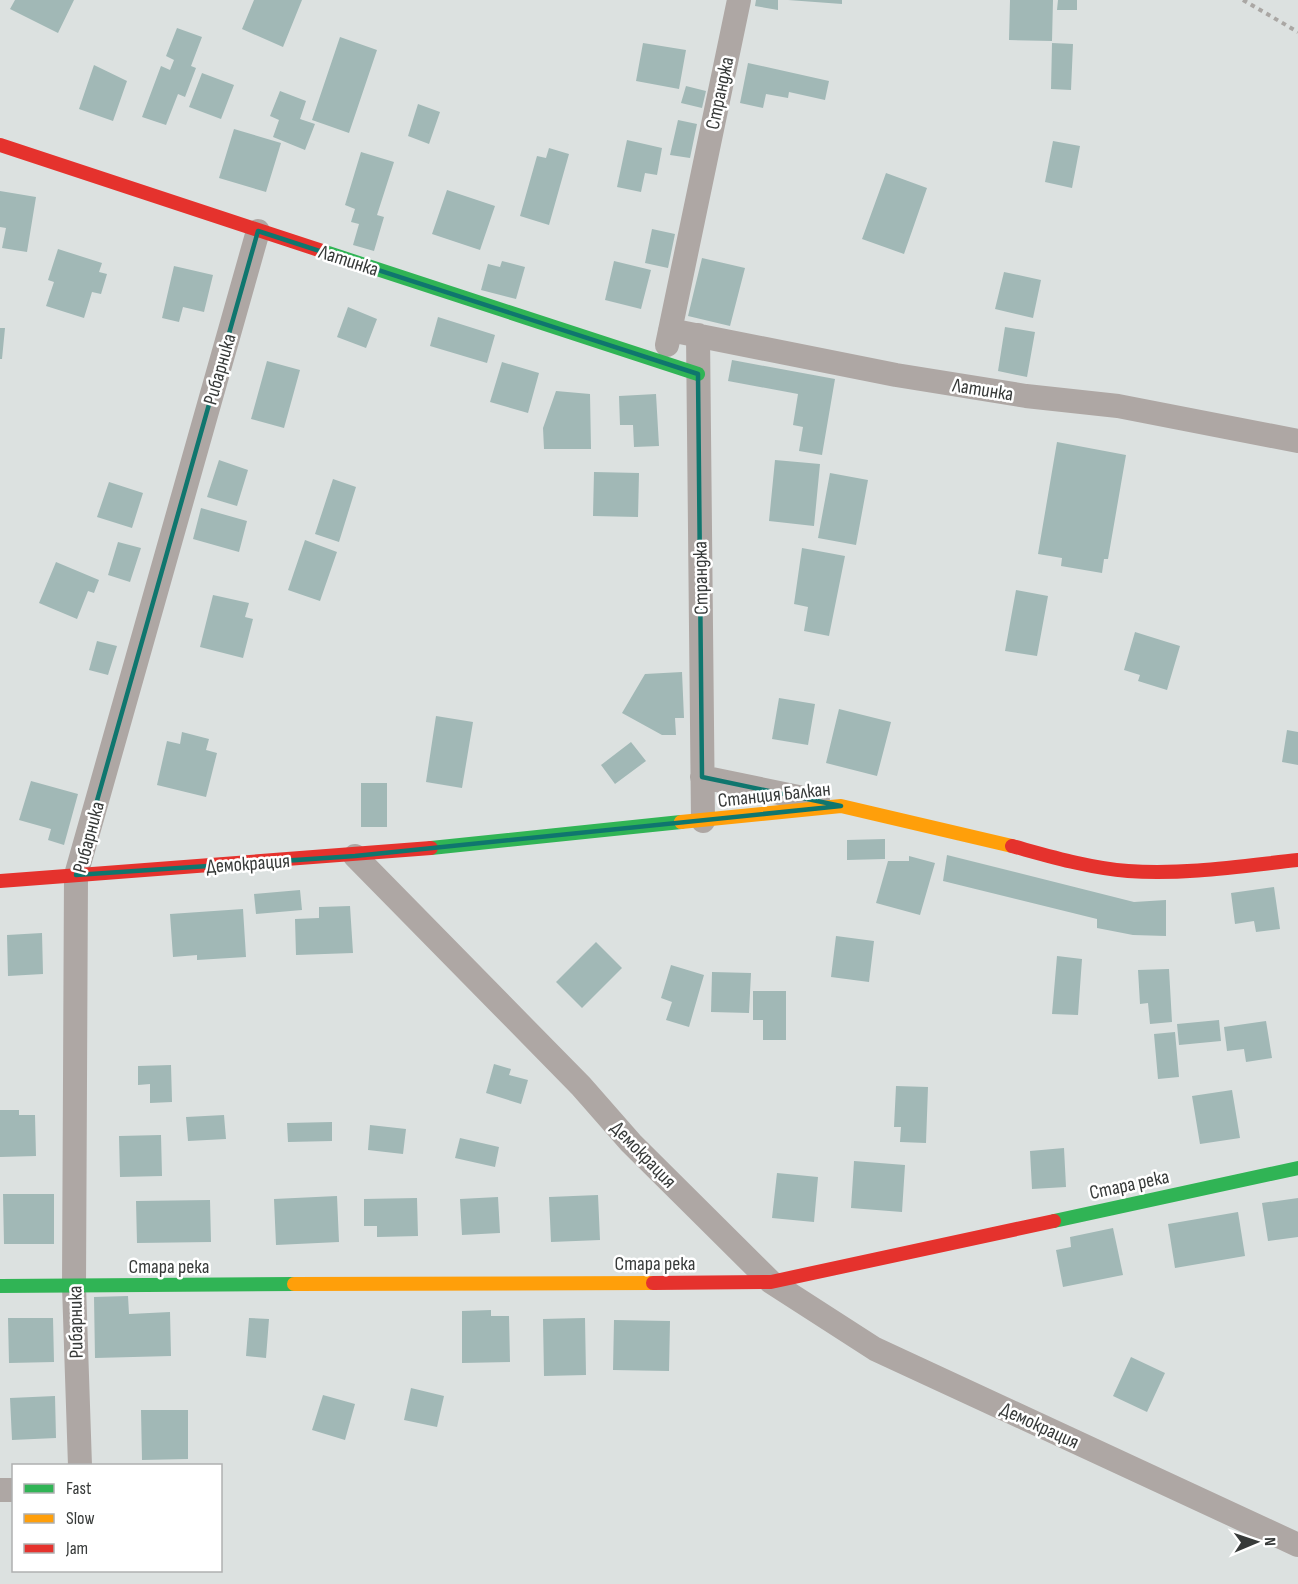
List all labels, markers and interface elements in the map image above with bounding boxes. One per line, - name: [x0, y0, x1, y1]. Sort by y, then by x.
- street label: Странджа: [701, 55, 739, 132]
- street label: Латинка: [315, 240, 381, 282]
- street label: Рибарника: [198, 331, 242, 408]
- street label: Латинка: [950, 373, 1015, 407]
- street label: Странджа: [688, 541, 714, 615]
- street label: Станция Балкан: [717, 777, 832, 813]
- street label: Рибарника: [68, 799, 110, 876]
- street label: Демокрация: [205, 849, 291, 879]
- street label: Демокрация: [606, 1116, 681, 1193]
- street label: Стара река: [1087, 1165, 1171, 1205]
- street label: Стара река: [615, 1252, 695, 1276]
- street label: Стара река: [129, 1255, 209, 1279]
- street label: Рибарника: [63, 1285, 89, 1359]
- street label: Демокрация: [996, 1397, 1083, 1455]
- legend: [12, 1464, 222, 1572]
- text: Fast: [66, 1478, 92, 1499]
- text: Slow: [66, 1508, 95, 1529]
- north arrow: [1226, 1512, 1286, 1572]
- text: N: [1260, 1537, 1279, 1546]
- text: Jam: [65, 1538, 88, 1559]

